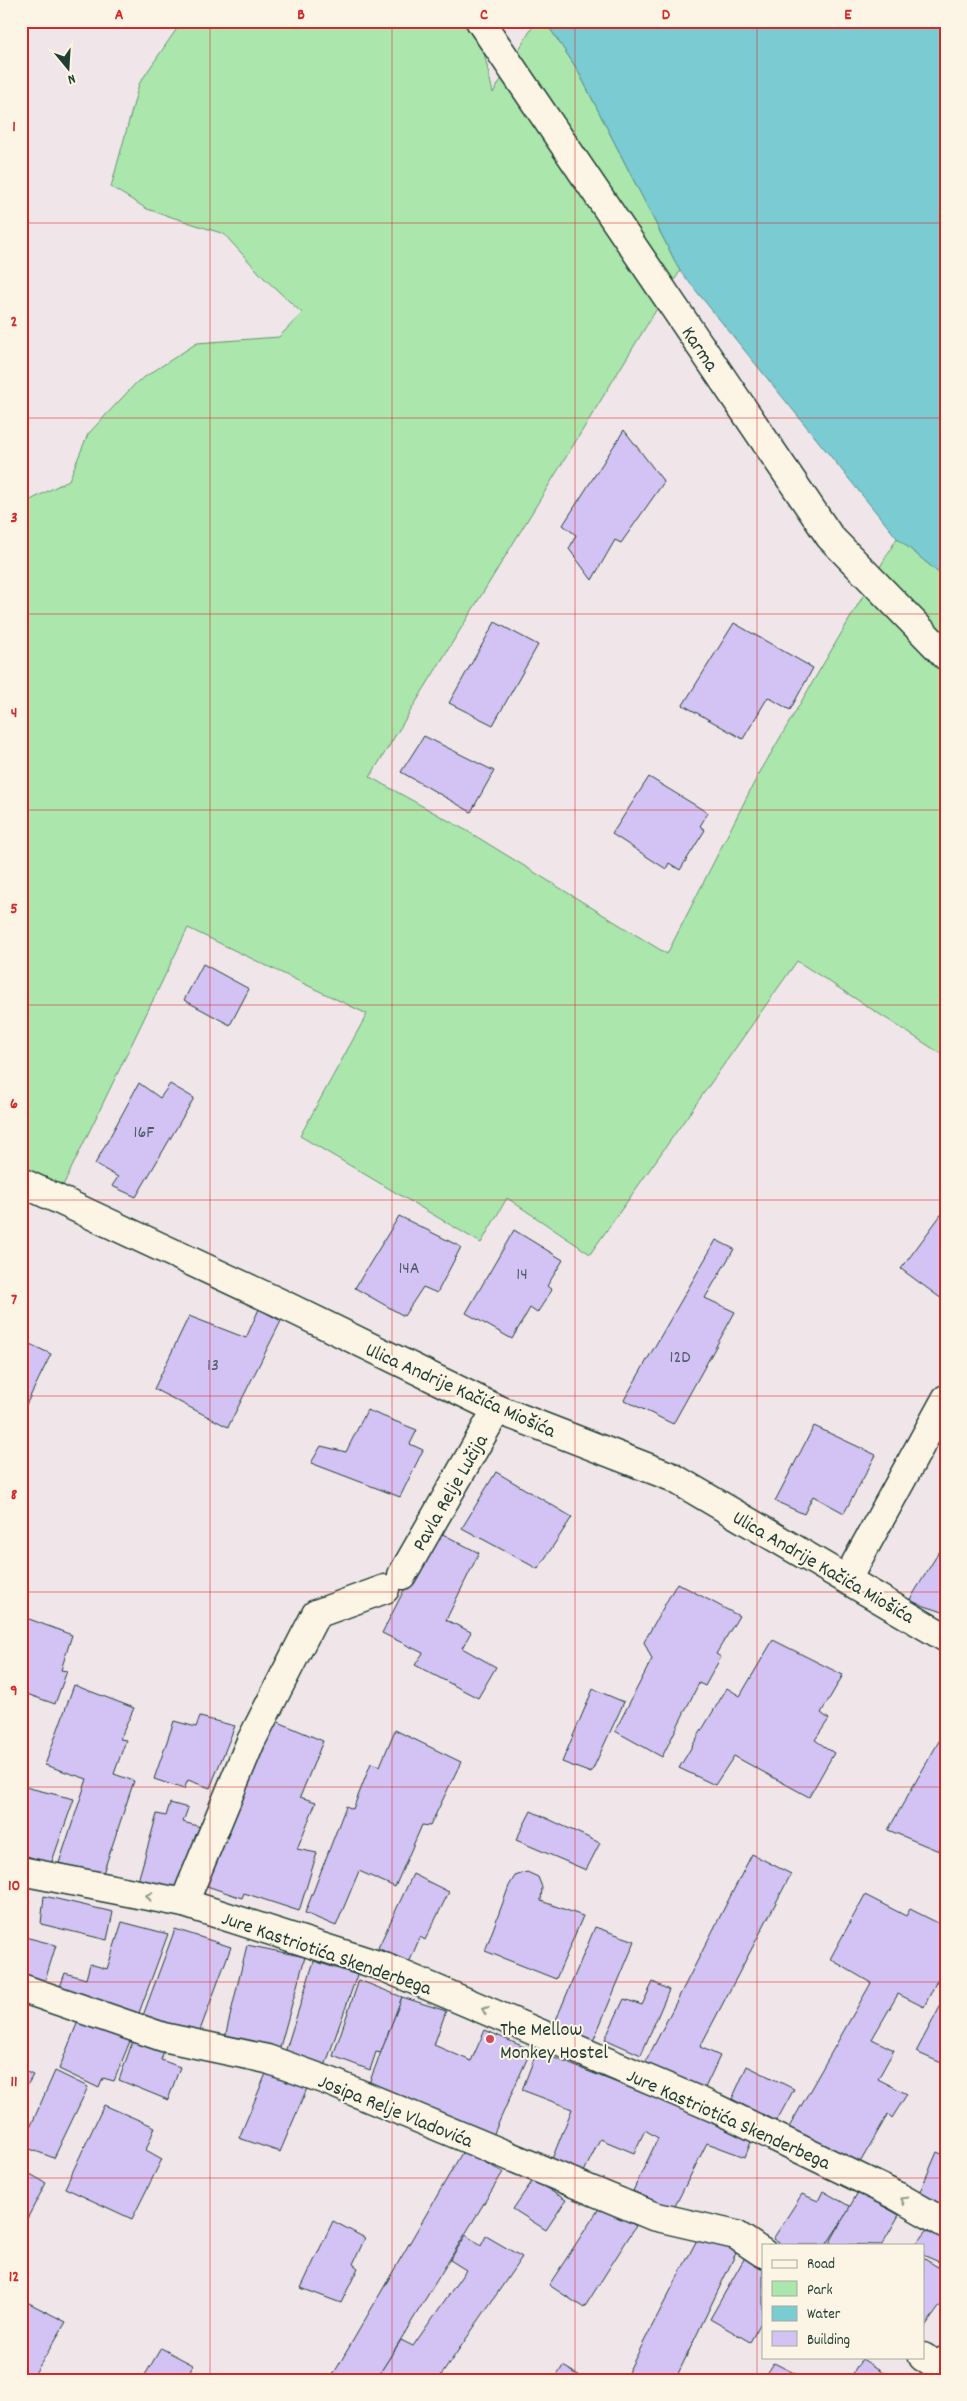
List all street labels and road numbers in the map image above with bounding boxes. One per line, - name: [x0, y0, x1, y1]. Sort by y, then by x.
- street label: Karma: [673, 321, 724, 378]
- street label: Ulica Andrije Kačića Miošića: [360, 1337, 560, 1447]
- street label: Pavla Relje Lučija: [407, 1429, 497, 1557]
- street label: Ulica Andrije Kačića Miošića: [726, 1505, 919, 1632]
- street label: Jure Kastriotića Skenderbega: [217, 1906, 435, 2004]
- street label: Jure Kastriotića Skenderbega: [621, 2063, 835, 2179]
- street label: Josipa Relje Vladovića: [313, 2069, 477, 2157]

